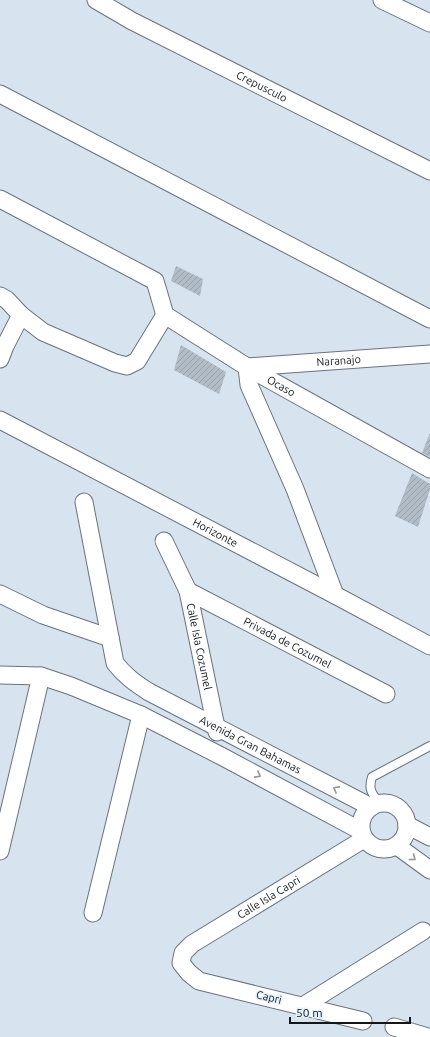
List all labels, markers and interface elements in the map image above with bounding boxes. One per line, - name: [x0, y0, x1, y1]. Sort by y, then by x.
- street label: Crepusculo: [234, 69, 289, 104]
- street label: Naranajo: [316, 353, 361, 368]
- street label: Ocaso: [265, 373, 297, 399]
- street label: Horizonte: [191, 516, 240, 549]
- street label: Calle Isla Cozumel: [185, 602, 214, 691]
- street label: Privada de Cozumel: [242, 615, 333, 670]
- street label: Avenida Gran Bahamas: [198, 713, 303, 776]
- one-way arrow: [253, 770, 261, 778]
- one-way arrow: [333, 786, 340, 794]
- one-way arrow: [409, 853, 416, 860]
- street label: Calle Isla Capri: [235, 874, 302, 921]
- street label: Capri: [255, 988, 283, 1006]
- scale bar: [290, 999, 410, 1025]
- text: 50 m: [296, 1006, 323, 1019]

